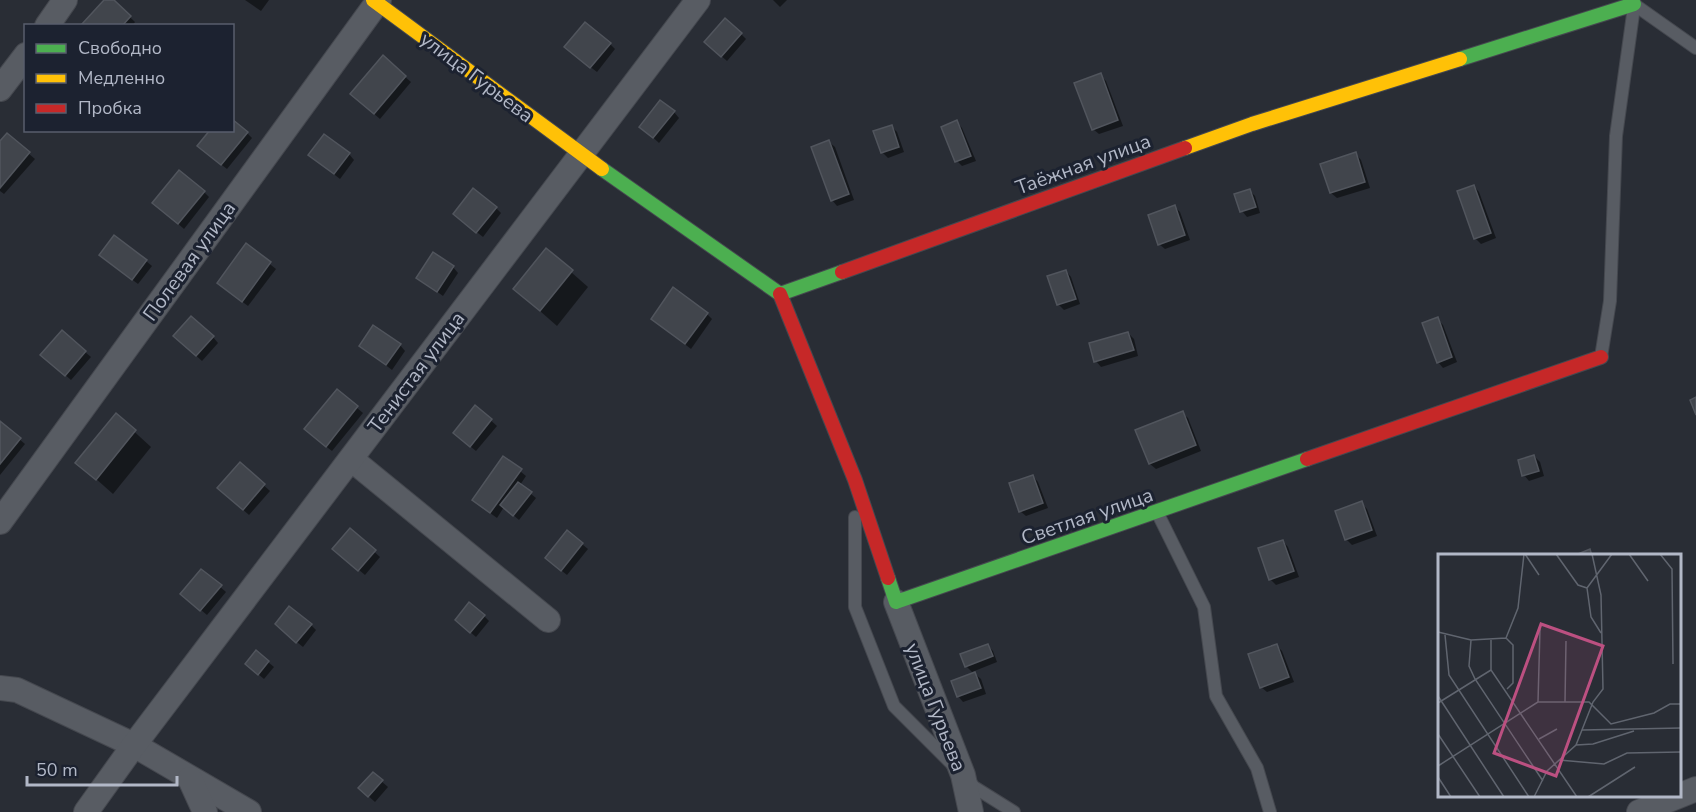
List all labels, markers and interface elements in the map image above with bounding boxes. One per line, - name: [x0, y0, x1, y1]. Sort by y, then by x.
- legend: [24, 24, 234, 132]
- street label: улица Гурьева: [414, 26, 539, 129]
- text: Свободно: [78, 36, 162, 60]
- text: Медленно: [78, 66, 165, 90]
- text: Пробка: [78, 96, 142, 120]
- street label: Таёжная улица: [1012, 127, 1155, 201]
- street label: Полевая улица: [137, 196, 242, 327]
- street label: Тенистая улица: [362, 306, 471, 439]
- street label: Светлая улица: [1018, 481, 1157, 552]
- inset map: [1438, 554, 1681, 797]
- street label: улица Гурьева: [899, 639, 972, 775]
- scale bar: [27, 749, 177, 787]
- text: 50 m: [36, 758, 78, 782]

